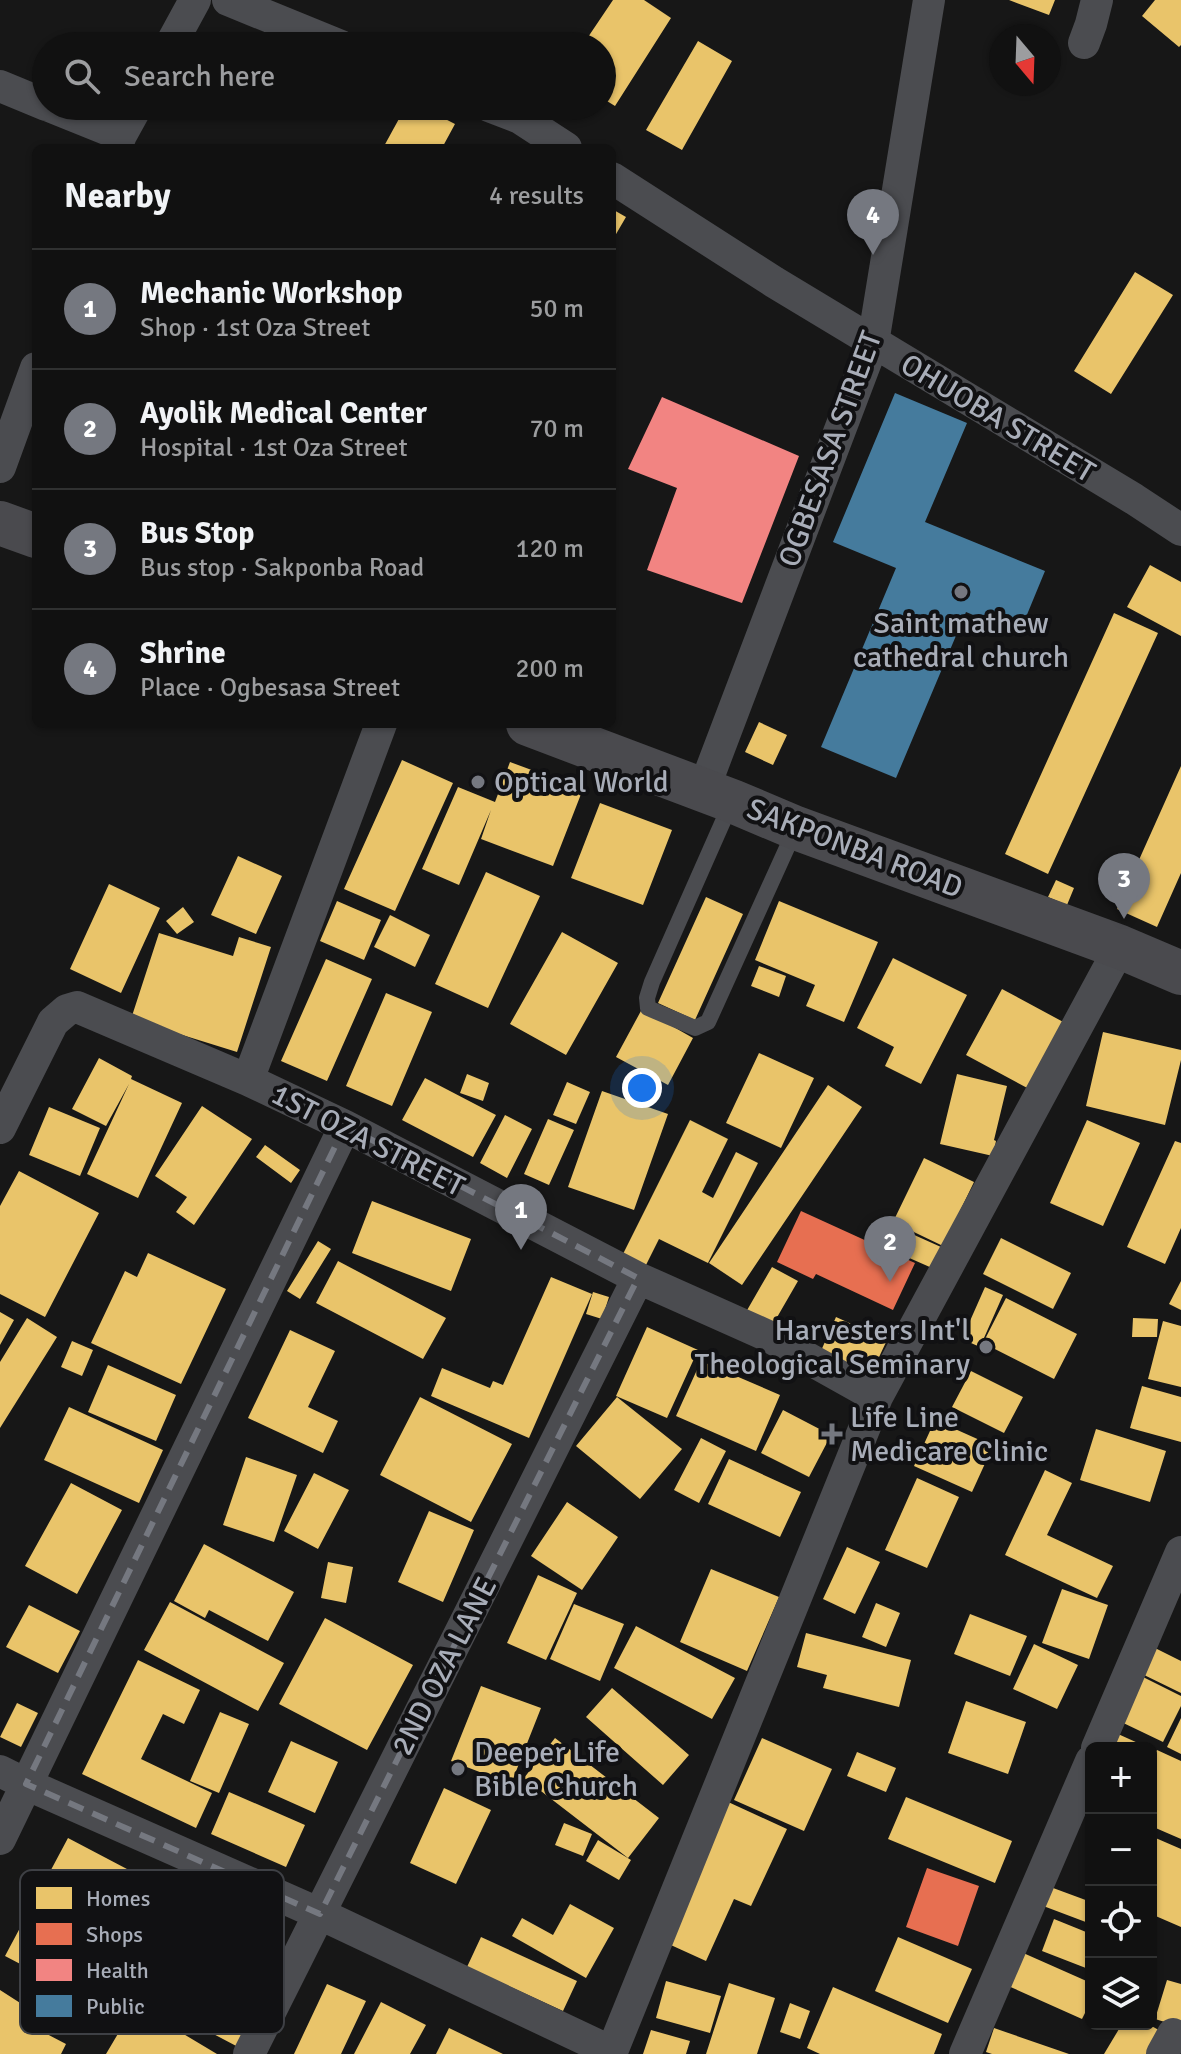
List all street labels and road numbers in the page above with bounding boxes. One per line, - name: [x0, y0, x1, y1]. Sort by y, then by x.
- street label: OGBESASA STREET: [771, 326, 890, 572]
- street label: OHUOBA STREET: [894, 346, 1102, 491]
- street label: SAKPONBA ROAD: [742, 790, 968, 907]
- street label: 1ST OZA STREET: [265, 1076, 471, 1205]
- street label: 2ND OZA LANE: [384, 1571, 505, 1761]

